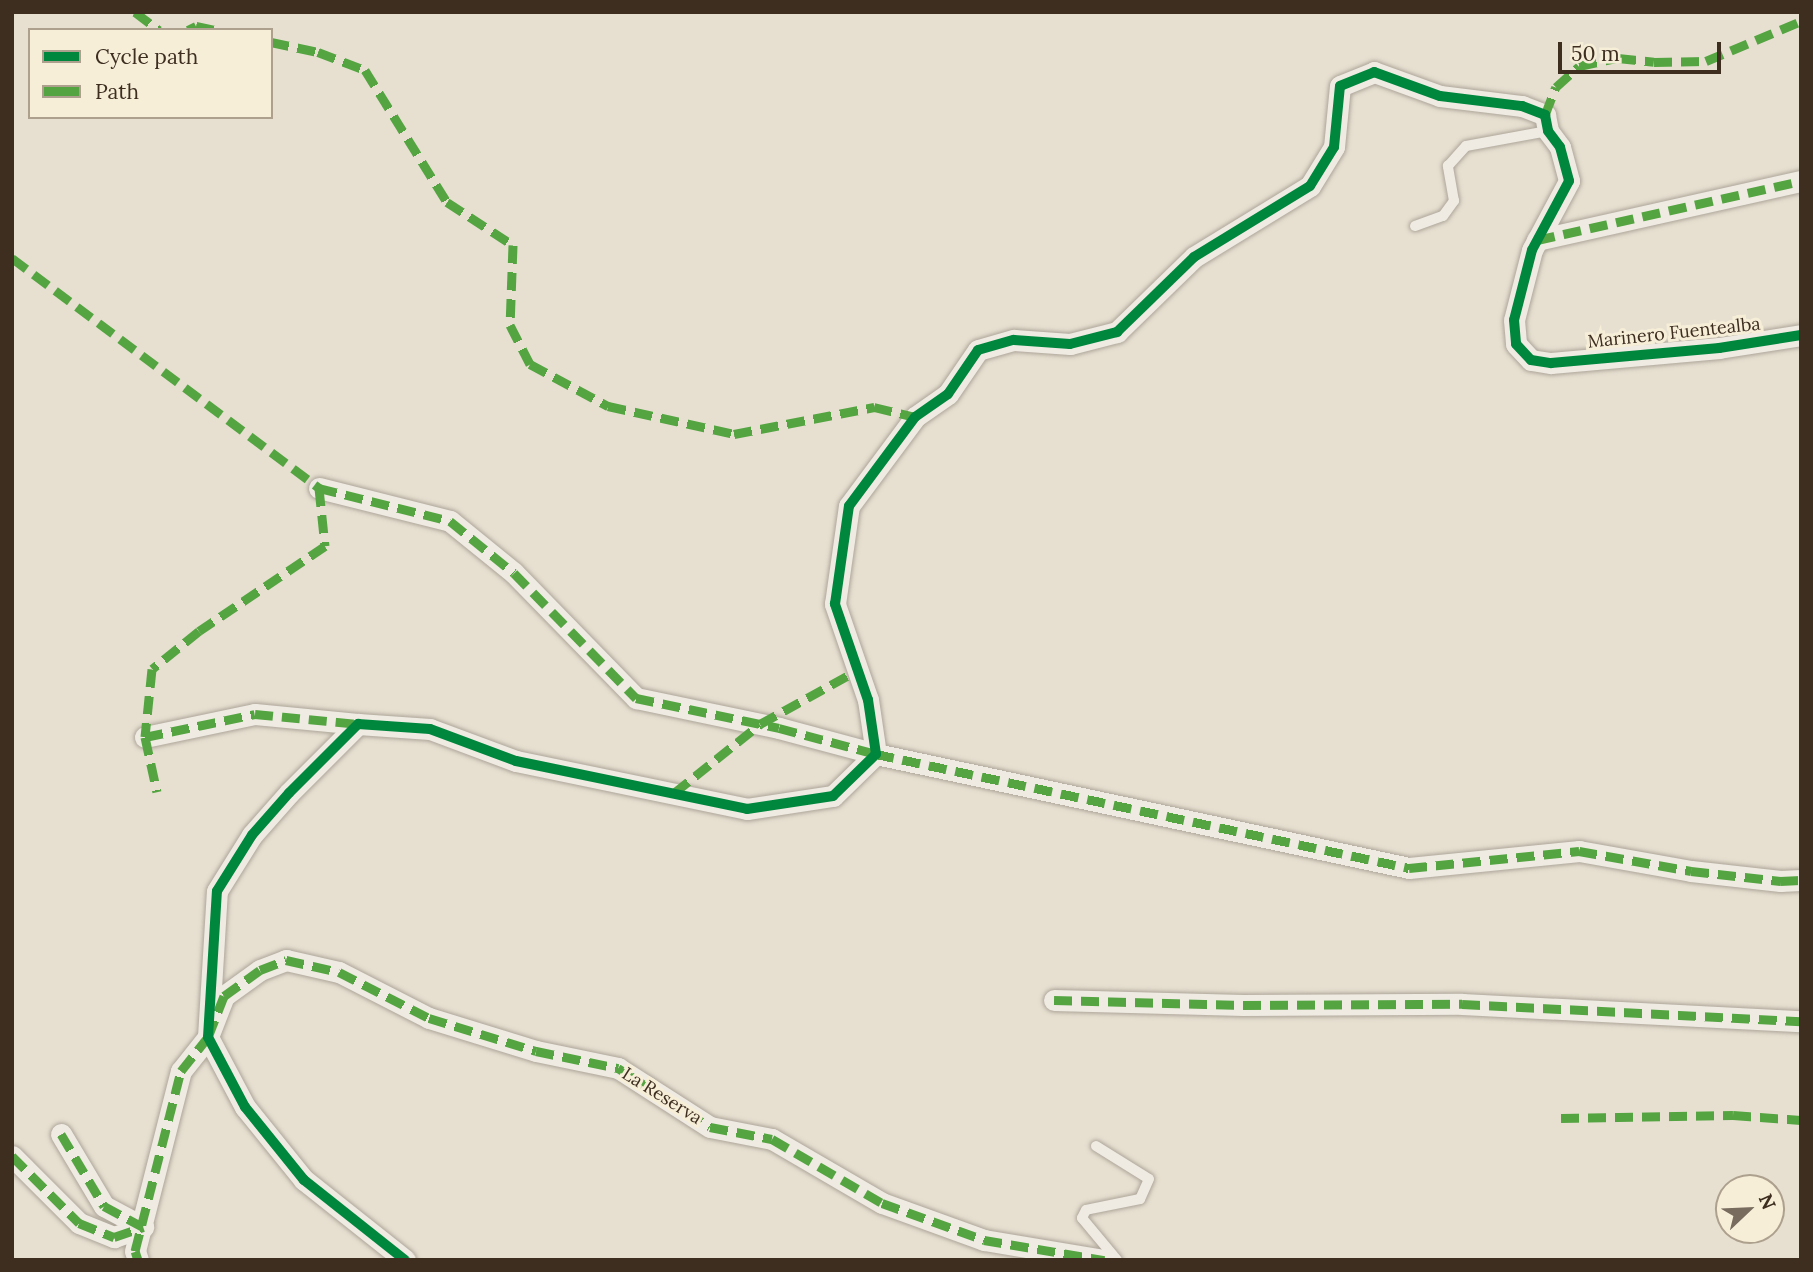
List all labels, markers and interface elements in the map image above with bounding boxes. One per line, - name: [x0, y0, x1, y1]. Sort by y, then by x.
- legend: [28, 28, 273, 119]
- scale bar: [1561, 28, 1724, 72]
- text: 50 m: [1571, 40, 1620, 67]
- text: Cycle path: [95, 43, 198, 70]
- text: Path: [95, 78, 139, 105]
- street label: Marinero Fuentealba: [1586, 313, 1762, 353]
- street label: La Reserva: [618, 1063, 706, 1129]
- north arrow: [1715, 1174, 1785, 1244]
- text: N: [1754, 1190, 1781, 1213]

